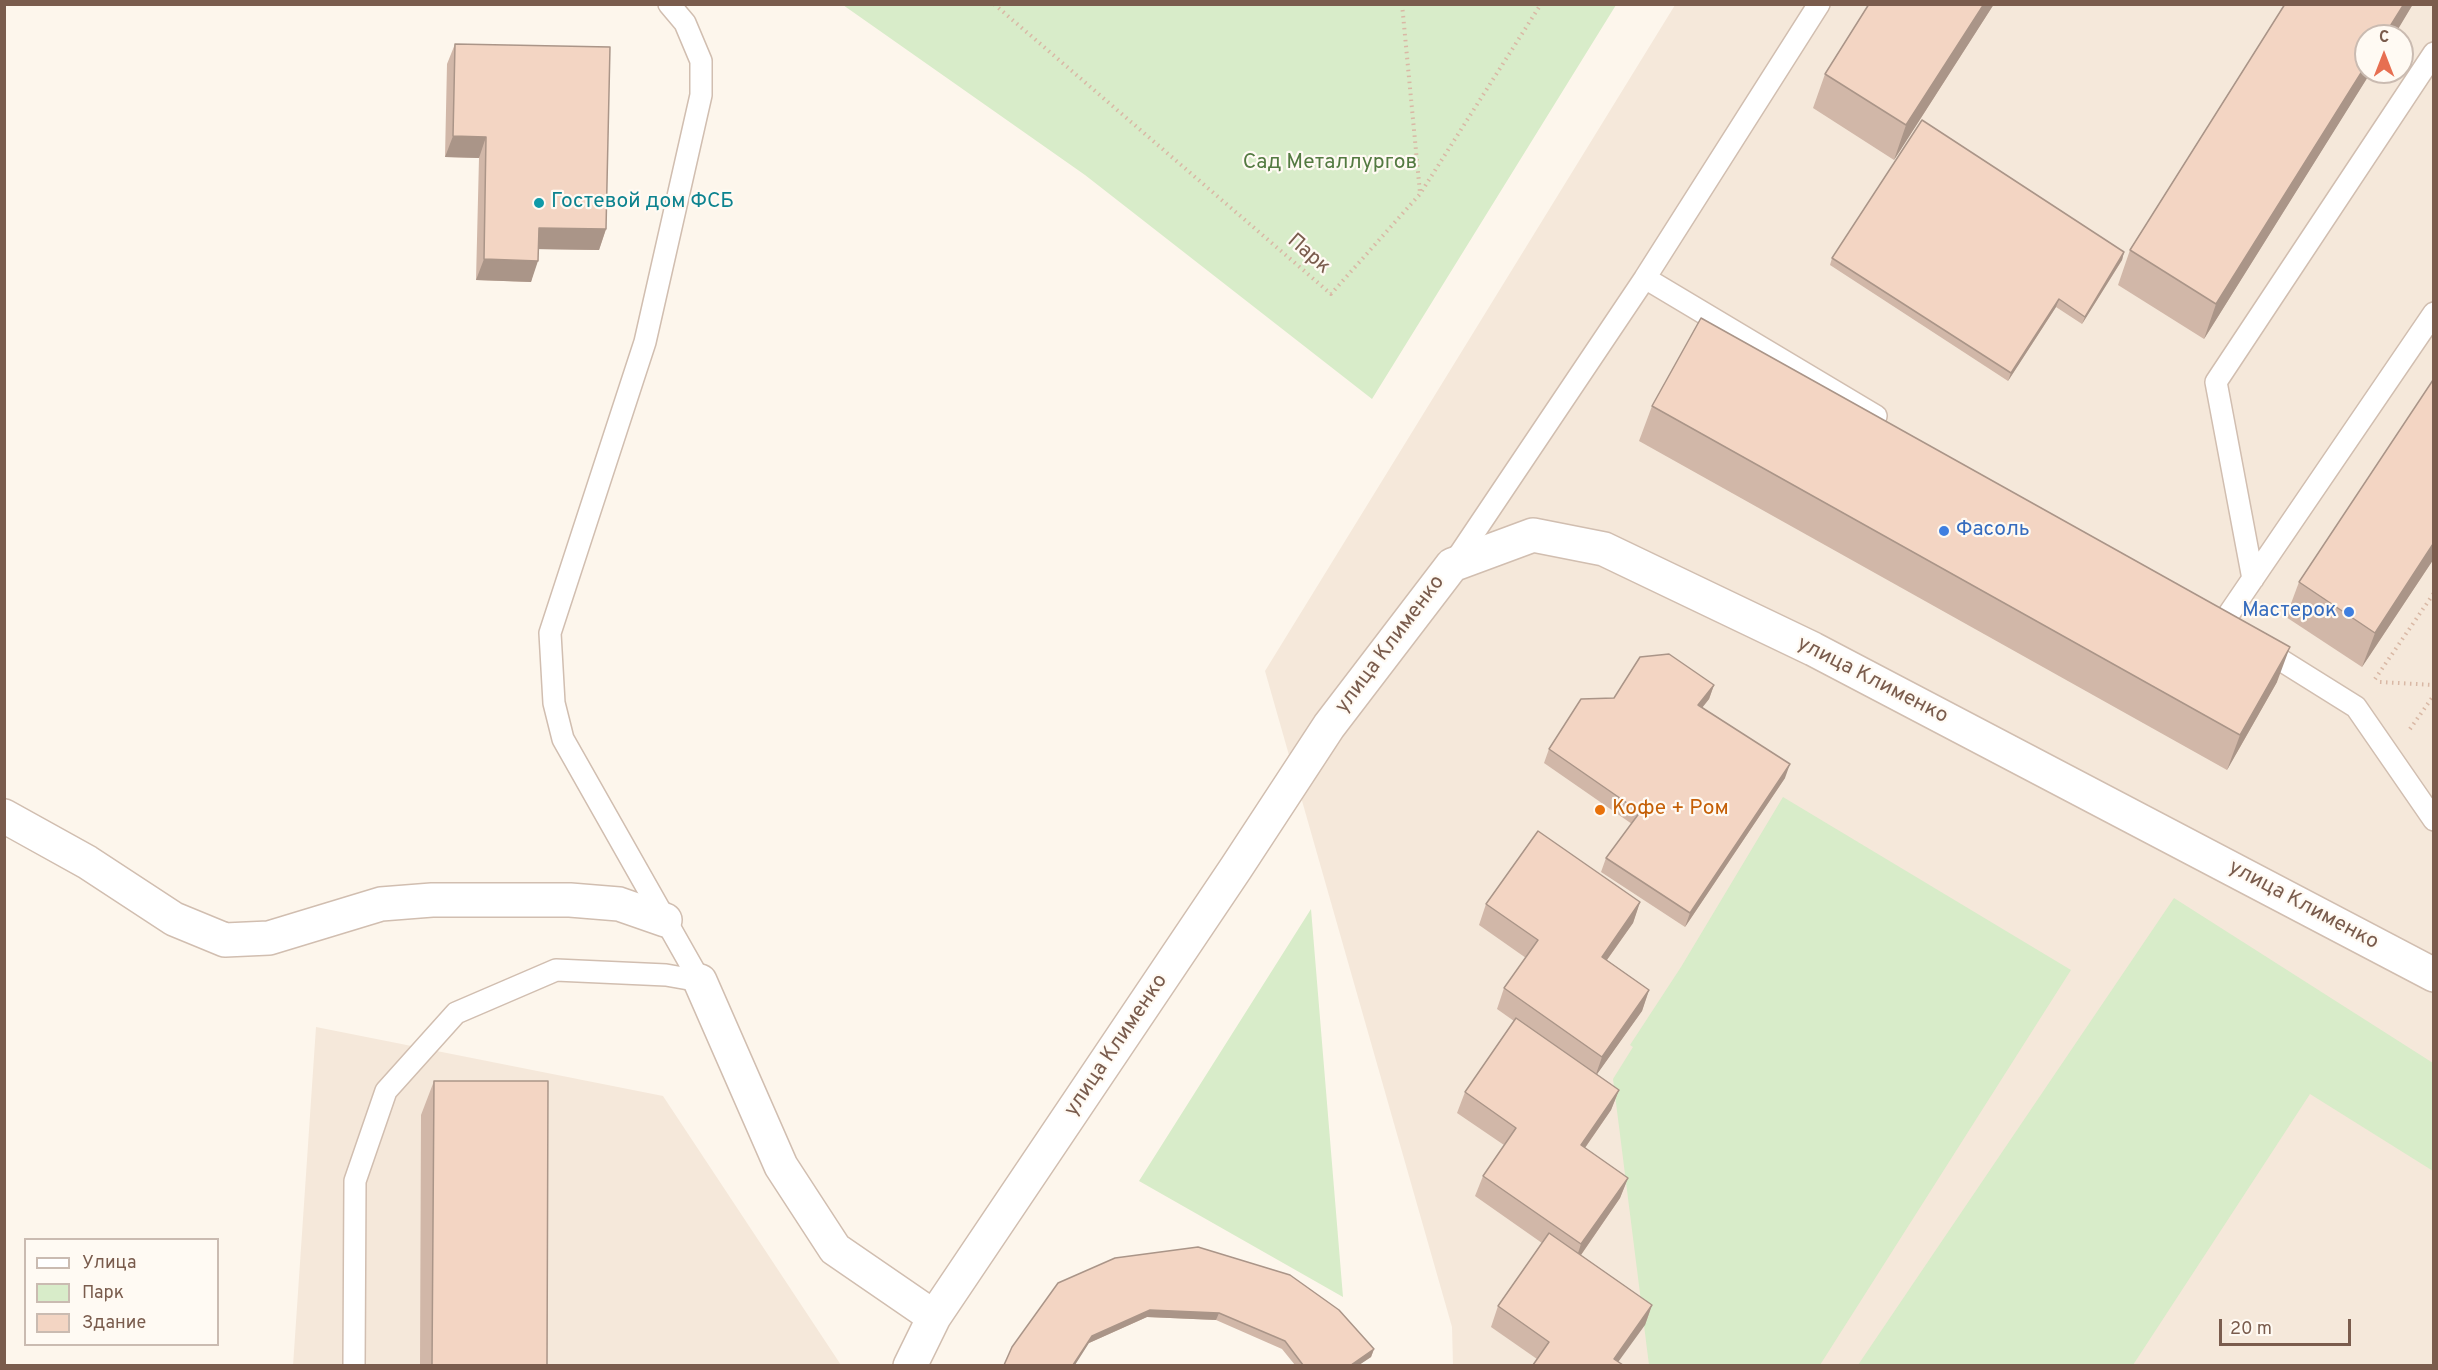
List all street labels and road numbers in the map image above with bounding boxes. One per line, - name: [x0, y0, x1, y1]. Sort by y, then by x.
- street label: Парк: [1281, 229, 1335, 281]
- street label: улица Клименко: [1331, 571, 1451, 719]
- street label: улица Клименко: [1792, 632, 1952, 730]
- street label: улица Клименко: [2224, 856, 2382, 956]
- street label: улица Клименко: [1060, 970, 1174, 1122]

